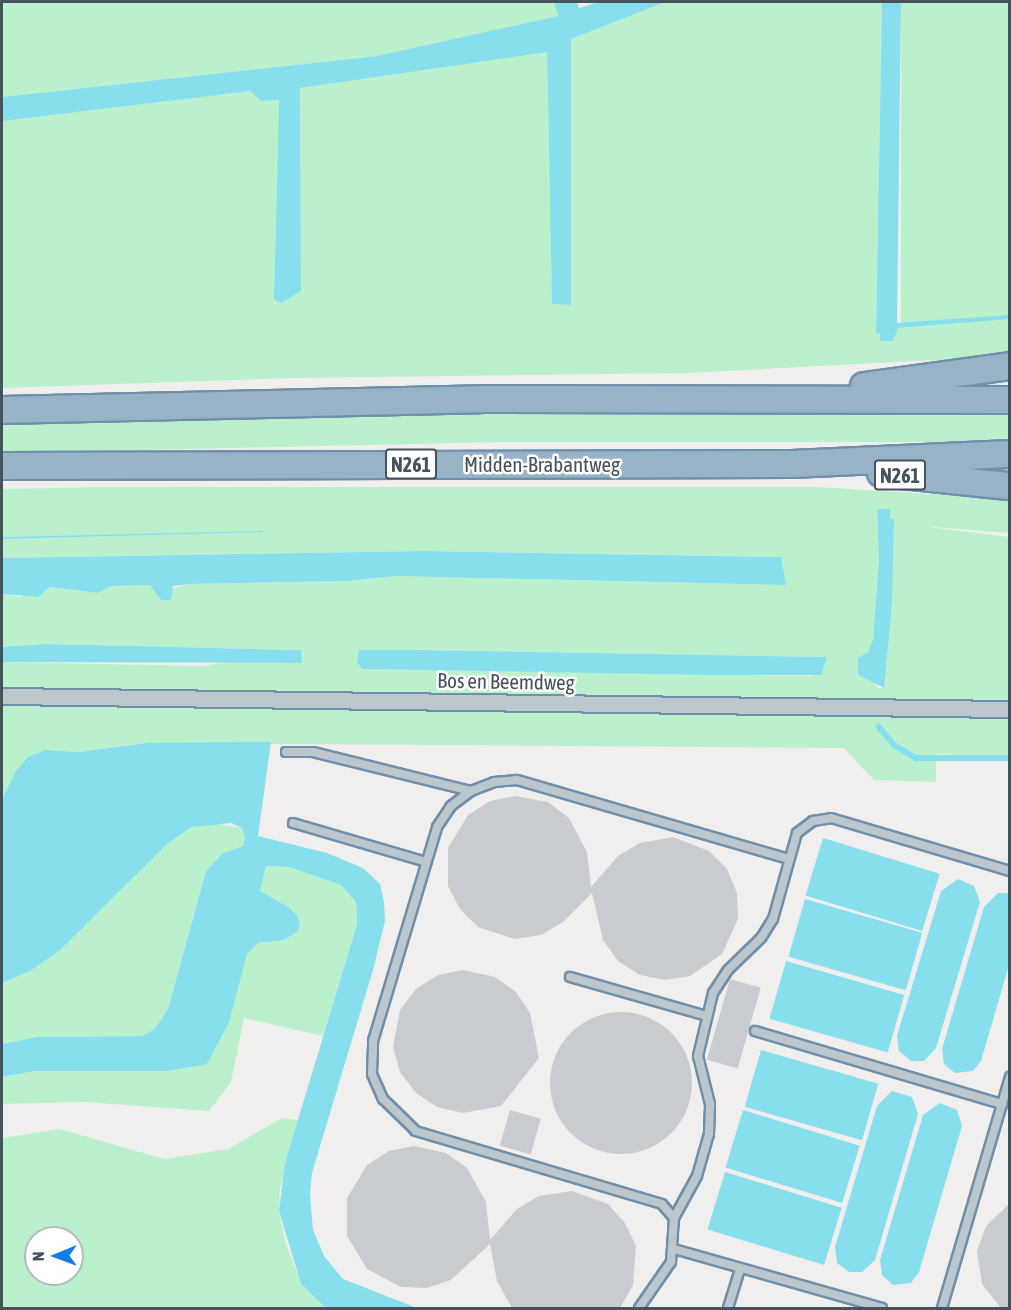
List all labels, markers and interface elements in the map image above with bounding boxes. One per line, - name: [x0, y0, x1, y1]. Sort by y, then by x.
- road number: N261: [384, 447, 438, 481]
- street label: Midden-Brabantweg: [464, 451, 620, 477]
- road number: N261: [873, 458, 927, 492]
- street label: Bos en Beemdweg: [437, 667, 575, 695]
- north arrow: [24, 1226, 84, 1286]
- text: N: [29, 1251, 47, 1261]

